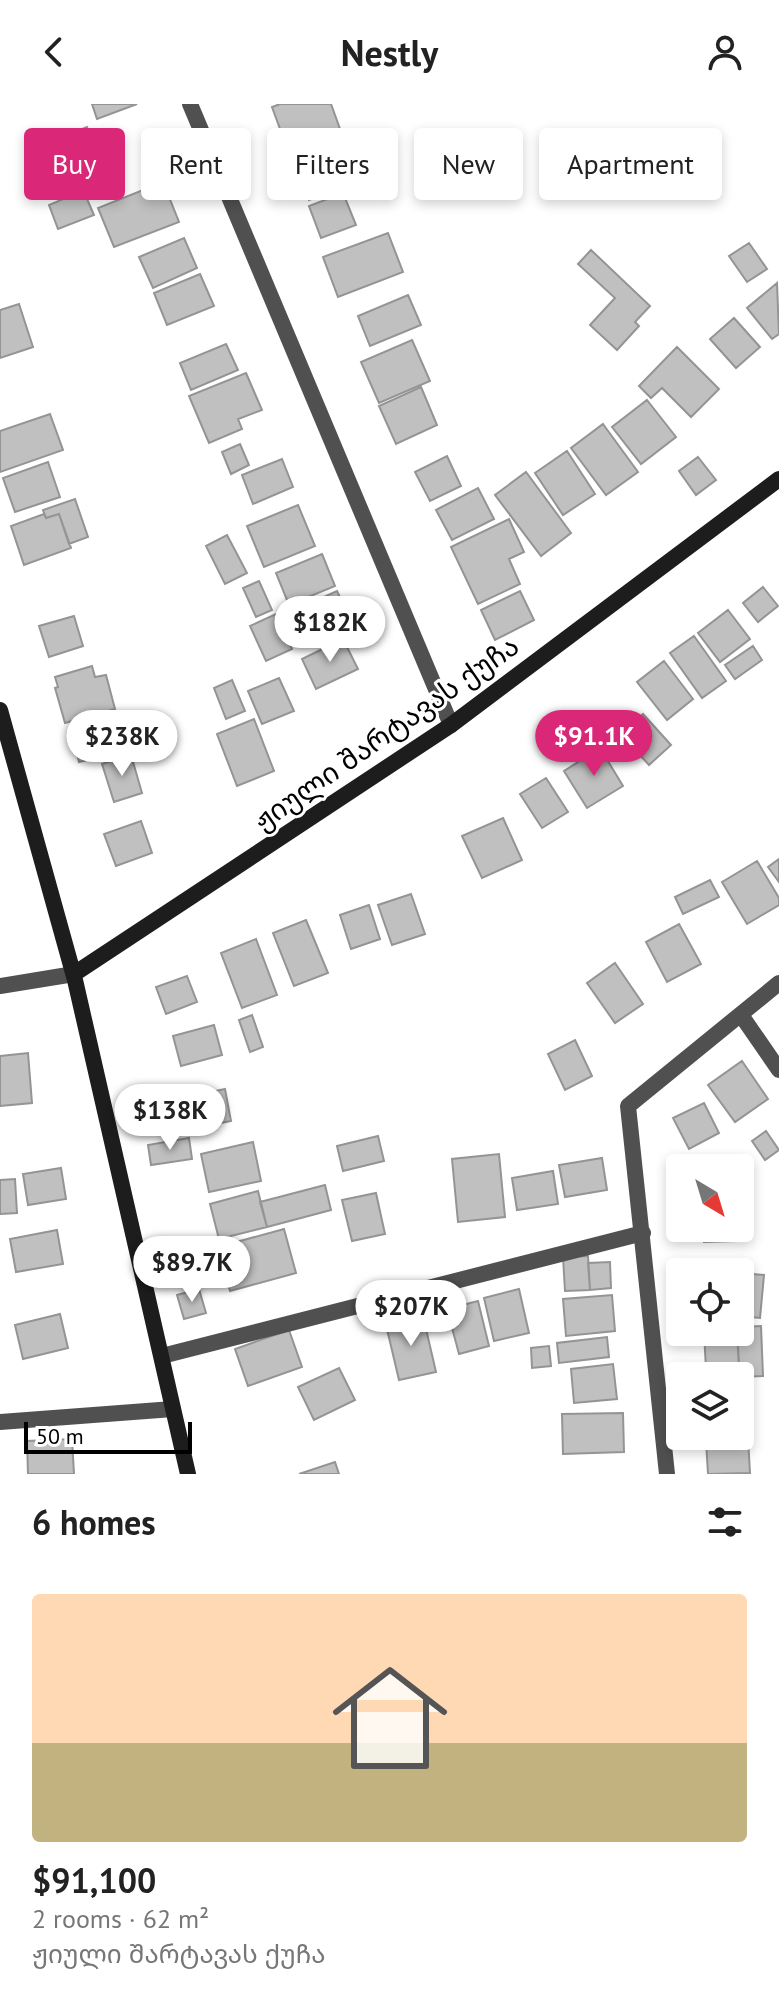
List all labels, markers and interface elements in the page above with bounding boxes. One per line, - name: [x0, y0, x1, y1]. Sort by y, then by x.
- text: Nestly: [341, 29, 438, 76]
- icon: back: [32, 30, 76, 74]
- icon: person: [703, 30, 747, 74]
- chip: Buy: [24, 128, 125, 200]
- chip: Rent: [141, 128, 251, 200]
- chip: Filters: [267, 128, 398, 200]
- chip: New: [414, 128, 523, 200]
- chip: Apartment: [539, 128, 722, 200]
- pin: $182K: [274, 596, 386, 664]
- text: $182K: [292, 605, 368, 638]
- street label: ჟიული შარტავას ქუჩა: [246, 627, 526, 838]
- pin: $238K: [66, 710, 178, 778]
- pin: $91.1K: [529, 710, 659, 778]
- text: $238K: [84, 719, 160, 752]
- text: $91.1K: [553, 719, 635, 752]
- pin: $138K: [114, 1084, 226, 1152]
- text: $138K: [132, 1093, 208, 1126]
- north arrow: [666, 1154, 754, 1242]
- map controls: [666, 1154, 754, 1450]
- pin: $89.7K: [127, 1236, 257, 1304]
- text: $89.7K: [151, 1245, 233, 1278]
- button: locate: [666, 1258, 754, 1346]
- pin: $207K: [355, 1280, 467, 1348]
- text: $207K: [373, 1289, 449, 1322]
- button: layers: [666, 1362, 754, 1450]
- scale bar: [24, 1418, 192, 1454]
- text: 50 m: [36, 1422, 84, 1450]
- text: 6 homes: [32, 1500, 156, 1544]
- icon: filters: [703, 1500, 747, 1544]
- icon: home: [318, 1646, 462, 1790]
- text: $91,100: [32, 1858, 156, 1902]
- text: 2 rooms · 62 m²: [32, 1902, 209, 1935]
- text: ჟიული შარტავას ქუჩა: [32, 1937, 326, 1970]

